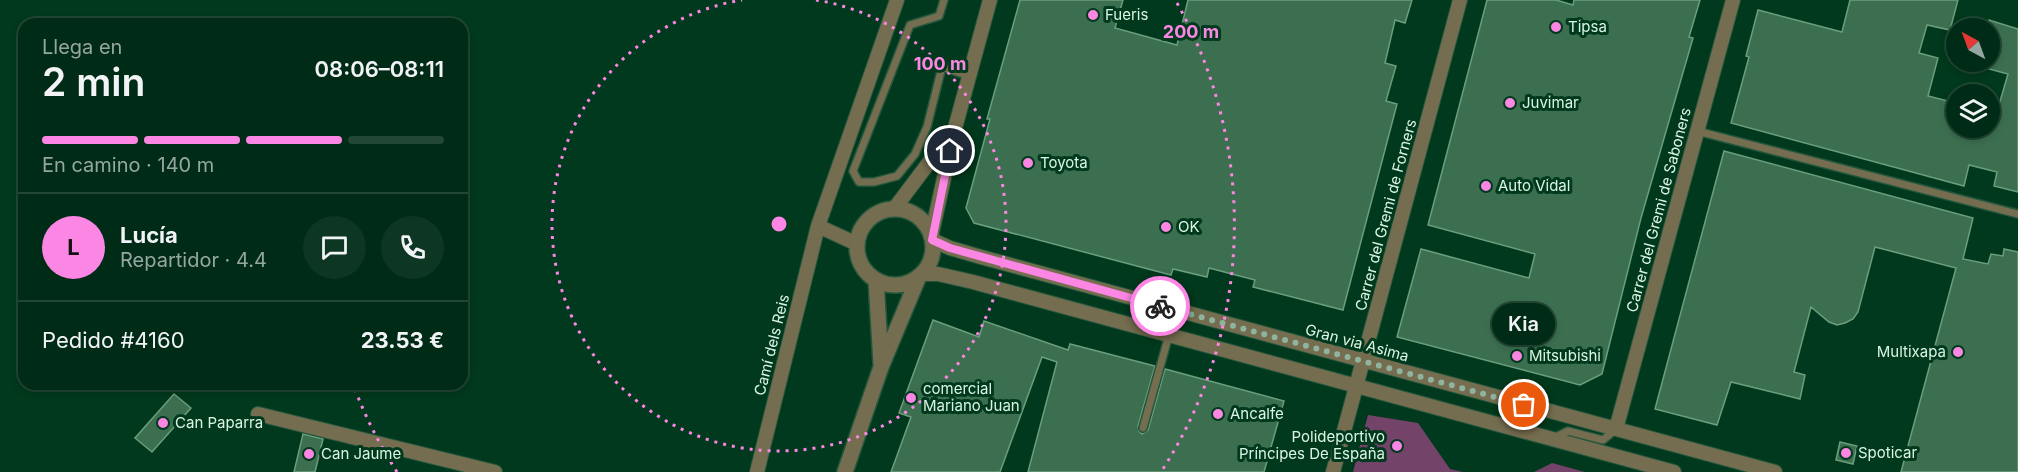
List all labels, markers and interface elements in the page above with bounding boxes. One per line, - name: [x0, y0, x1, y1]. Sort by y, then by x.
- place label: Fueris: [1105, 5, 1148, 24]
- marker: Fueris: [1086, 8, 1100, 22]
- place label: Tipsa: [1568, 17, 1607, 36]
- north arrow: [1946, 18, 2000, 72]
- map controls: [1946, 18, 2000, 138]
- marker: Tipsa: [1549, 20, 1563, 34]
- text: 200 m: [1163, 21, 1219, 42]
- text: Llega en: [42, 35, 122, 59]
- text: 100 m: [914, 53, 966, 74]
- text: 08:06–08:11: [315, 56, 444, 82]
- text: 2 min: [42, 58, 145, 105]
- button: layers: [1946, 84, 2000, 138]
- place label: Juvimar: [1522, 93, 1579, 112]
- marker: Juvimar: [1503, 96, 1517, 110]
- street label: Carrer del Gremi de Saboners: [1622, 105, 1695, 314]
- street label: Carrer del Gremi de Forners: [1351, 117, 1420, 313]
- pin: [924, 125, 975, 176]
- icon: home: [933, 134, 966, 167]
- text: En camino · 140 m: [42, 153, 214, 177]
- place label: Toyota: [1040, 153, 1088, 172]
- marker: Toyota: [1021, 156, 1035, 170]
- place label: Auto Vidal: [1498, 176, 1570, 195]
- marker: Auto Vidal: [1479, 179, 1493, 193]
- centre of rings: [769, 214, 789, 234]
- button: chat: [303, 216, 366, 279]
- button: phone: [381, 216, 444, 279]
- place label: OK: [1178, 217, 1200, 236]
- marker: OK: [1159, 220, 1173, 234]
- text: Lucía: [120, 222, 178, 248]
- text: L: [67, 234, 80, 260]
- text: Repartidor · 4.4: [120, 248, 267, 272]
- courier: [1130, 276, 1190, 336]
- icon: bike: [1144, 290, 1177, 323]
- street label: Camí dels Reis: [750, 292, 793, 398]
- callout: Kia: [1492, 303, 1556, 345]
- text: Kia: [1508, 312, 1539, 336]
- street label: Gran via Asima: [1303, 320, 1411, 365]
- text: Pedido #4160: [42, 327, 185, 353]
- text: 23.53 €: [361, 327, 444, 353]
- place label: Multixapa: [1877, 342, 1946, 361]
- marker: Multixapa: [1951, 345, 1965, 359]
- place label: Mitsubishi: [1529, 346, 1601, 365]
- marker: Mitsubishi: [1510, 349, 1524, 363]
- place label: comercial Mariano Juan: [923, 379, 1020, 415]
- pin: [1498, 379, 1549, 430]
- icon: bag: [1507, 388, 1540, 421]
- marker: comercial Mariano Juan: [904, 391, 918, 405]
- place label: Ancalfe: [1230, 404, 1284, 423]
- marker: Ancalfe: [1211, 407, 1225, 421]
- place label: Can Paparra: [175, 413, 263, 432]
- marker: Can Paparra: [156, 416, 170, 430]
- place label: Polideportivo Príncipes De España: [1239, 427, 1385, 463]
- marker: Polideportivo Príncipes De España: [1390, 439, 1404, 453]
- place label: Spoticar: [1858, 443, 1917, 462]
- place label: Can Jaume: [321, 444, 401, 463]
- marker: Spoticar: [1839, 446, 1853, 460]
- marker: Can Jaume: [302, 447, 316, 461]

